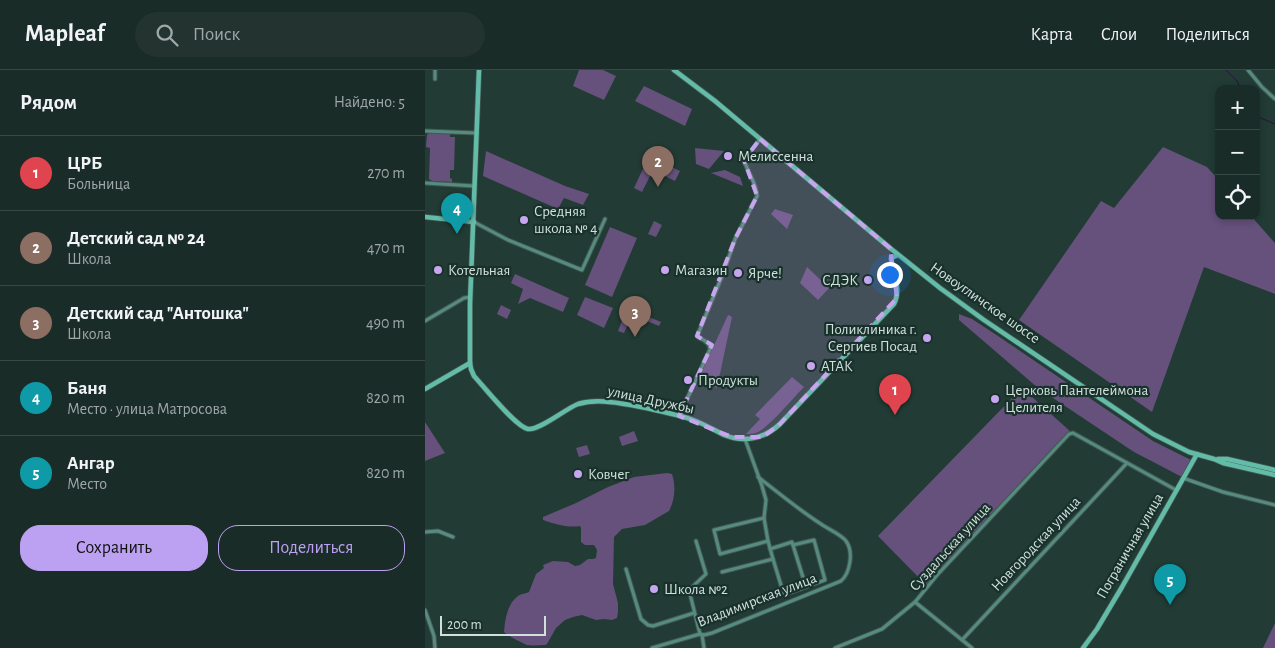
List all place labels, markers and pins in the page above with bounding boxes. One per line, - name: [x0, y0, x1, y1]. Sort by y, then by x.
- pin: 2: [642, 146, 674, 187]
- place label: Мелиссенна: [738, 149, 814, 164]
- marker: Мелиссенна: [722, 150, 734, 162]
- pin: 4: [441, 193, 473, 234]
- place label: Средняя школа № 4: [534, 204, 597, 236]
- marker: Средняя школа № 4: [518, 214, 530, 226]
- place label: Котельная: [448, 263, 510, 278]
- place label: Магазин: [675, 263, 728, 278]
- marker: Котельная: [432, 264, 444, 276]
- marker: Магазин: [659, 264, 671, 276]
- place label: Ярче!: [748, 266, 782, 281]
- marker: Ярче!: [732, 267, 744, 279]
- place label: СДЭК: [822, 273, 858, 288]
- marker: СДЭК: [862, 274, 874, 286]
- pin: 3: [619, 296, 651, 337]
- place label: Поликлиника г. Сергиев Посад: [825, 322, 917, 354]
- marker: Поликлиника г. Сергиев Посад: [921, 332, 933, 344]
- place label: АТАК: [821, 359, 853, 374]
- marker: АТАК: [805, 360, 817, 372]
- place label: Продукты: [698, 373, 758, 388]
- marker: Продукты: [682, 374, 694, 386]
- pin: 1: [879, 374, 911, 415]
- place label: Церковь Пантелеймона Целителя: [1005, 383, 1149, 415]
- marker: Церковь Пантелеймона Целителя: [989, 393, 1001, 405]
- place label: Ковчег: [588, 467, 630, 482]
- marker: Ковчег: [572, 468, 584, 480]
- pin: 5: [1154, 564, 1186, 605]
- place label: Школа №2: [664, 582, 728, 597]
- marker: Школа №2: [648, 583, 660, 595]

